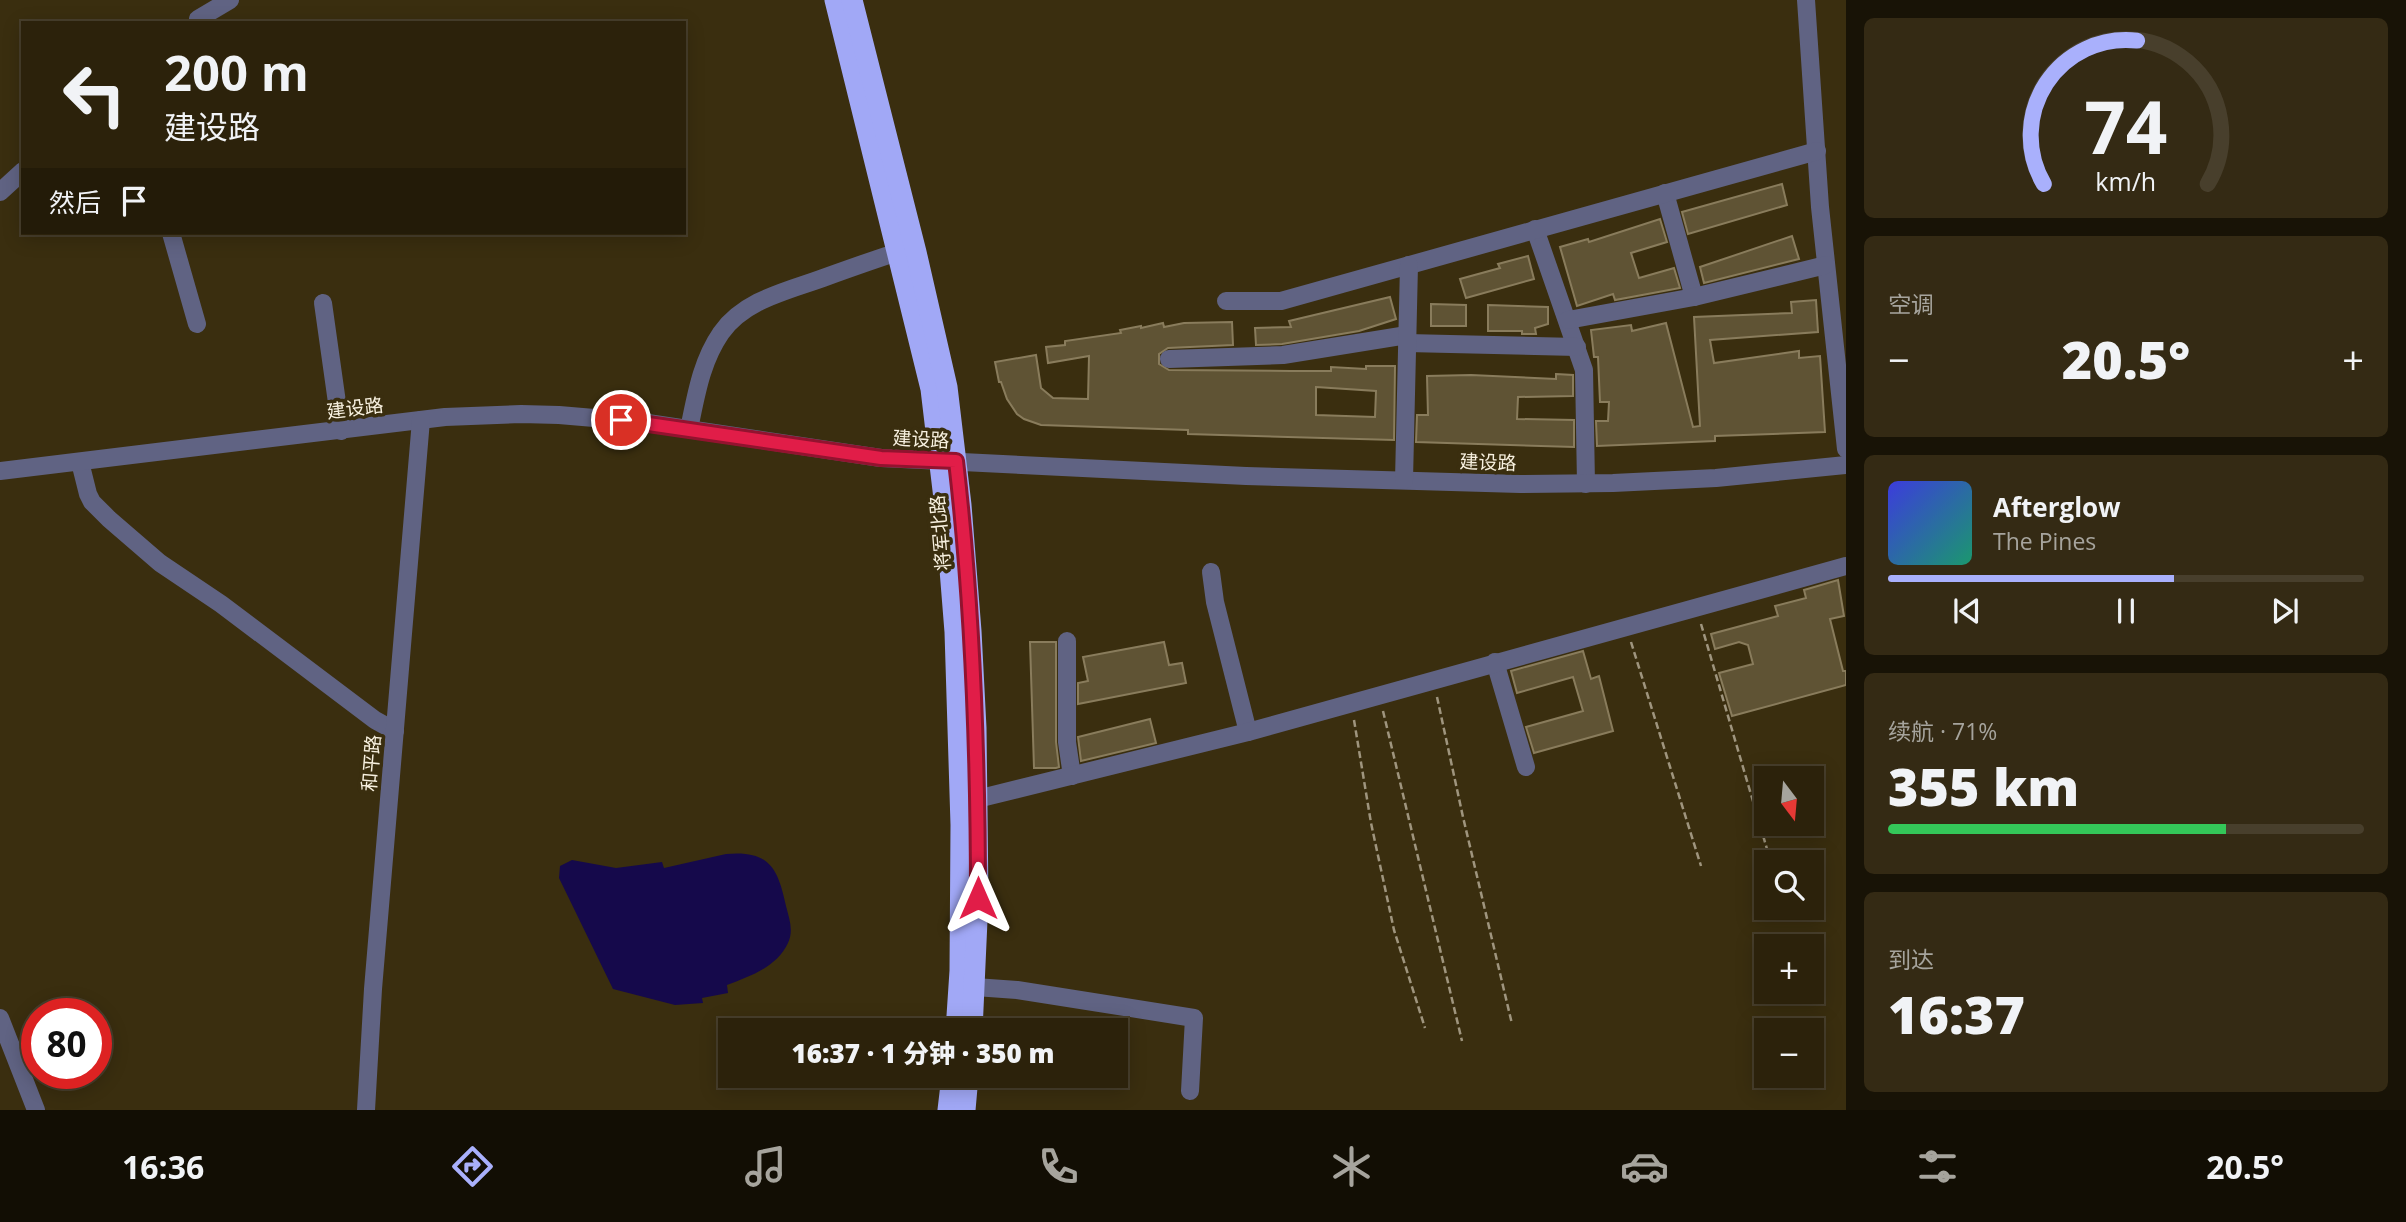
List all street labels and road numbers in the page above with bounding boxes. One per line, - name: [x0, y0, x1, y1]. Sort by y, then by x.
- street label: 建设路: [325, 392, 385, 424]
- street label: 建设路: [892, 425, 950, 453]
- street label: 建设路: [1459, 448, 1517, 476]
- street label: 将军北路: [924, 494, 956, 572]
- street label: 和平路: [356, 733, 386, 793]

